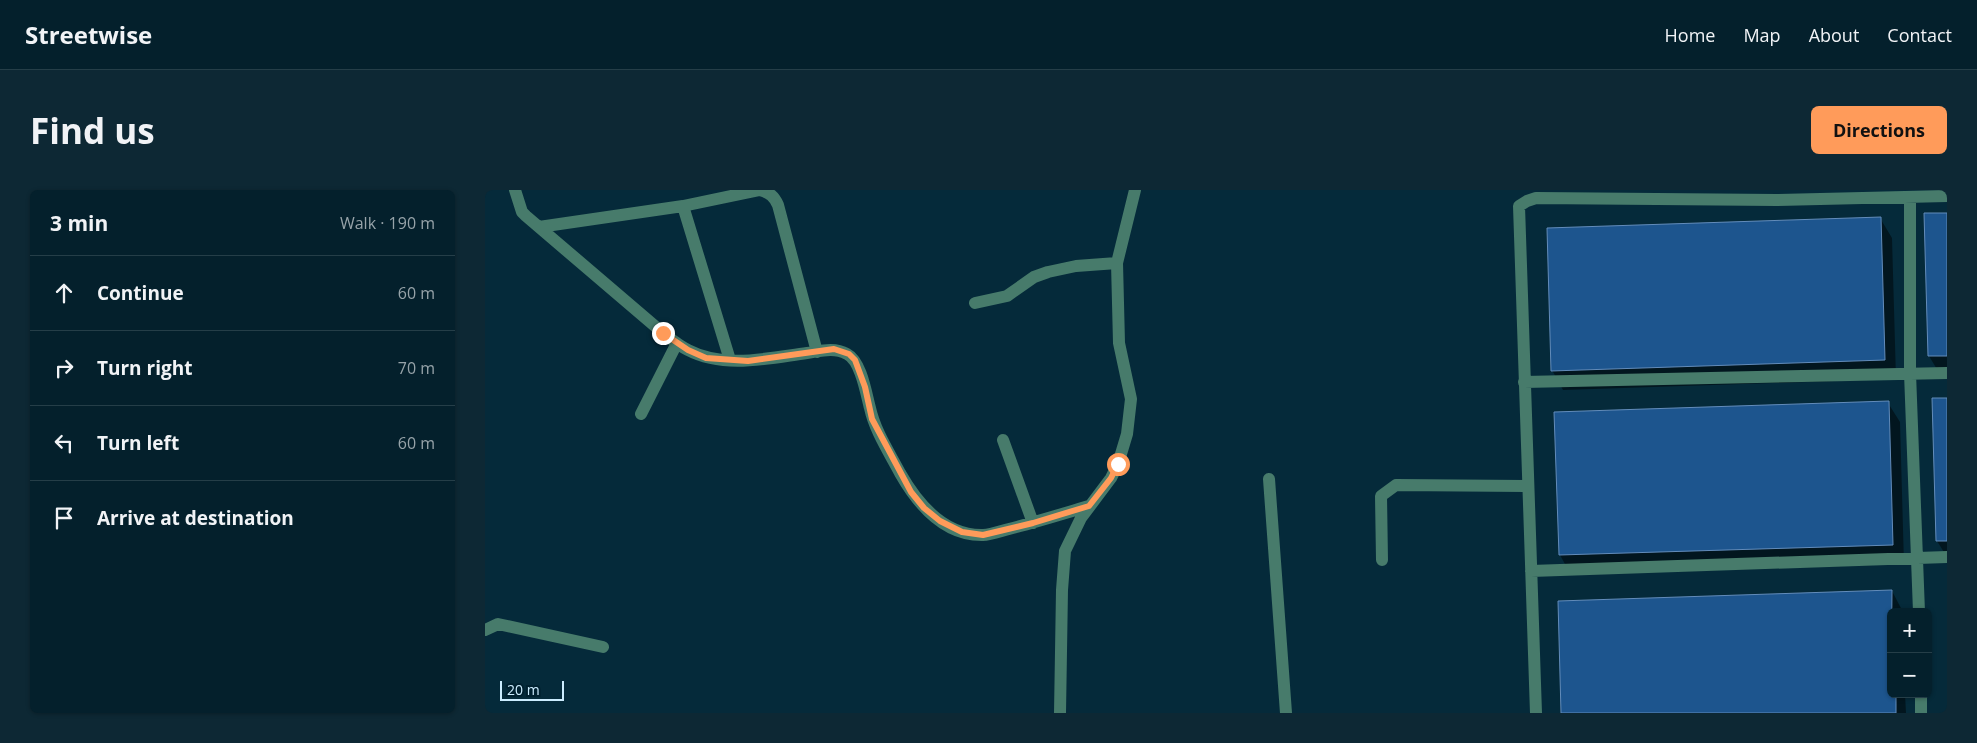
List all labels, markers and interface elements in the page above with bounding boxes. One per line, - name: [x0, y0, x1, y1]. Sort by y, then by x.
- text: Streetwise: [25, 18, 152, 51]
- text: Home: [1665, 23, 1715, 47]
- text: Map: [1743, 23, 1781, 47]
- text: About: [1809, 23, 1859, 47]
- text: Contact: [1887, 23, 1952, 47]
- button: Directions: [1811, 106, 1947, 154]
- text: Find us: [30, 107, 155, 154]
- text: 3 min: [50, 209, 108, 237]
- text: Walk · 190 m: [340, 212, 435, 234]
- icon: ahead: [50, 279, 78, 307]
- text: Continue: [97, 280, 184, 306]
- text: 60 m: [398, 282, 435, 304]
- route end: [652, 322, 675, 345]
- icon: right: [50, 354, 78, 382]
- text: Turn right: [97, 355, 192, 381]
- text: 70 m: [398, 357, 435, 379]
- icon: left: [50, 429, 78, 457]
- text: Turn left: [97, 430, 179, 456]
- text: 60 m: [398, 432, 435, 454]
- route start: [1107, 453, 1130, 476]
- icon: arrive: [50, 504, 78, 532]
- text: Arrive at destination: [97, 505, 294, 531]
- map controls: [1887, 608, 1932, 698]
- button: +: [1887, 608, 1932, 653]
- button: −: [1887, 653, 1932, 698]
- scale bar: [500, 678, 564, 701]
- text: 20 m: [507, 680, 540, 699]

